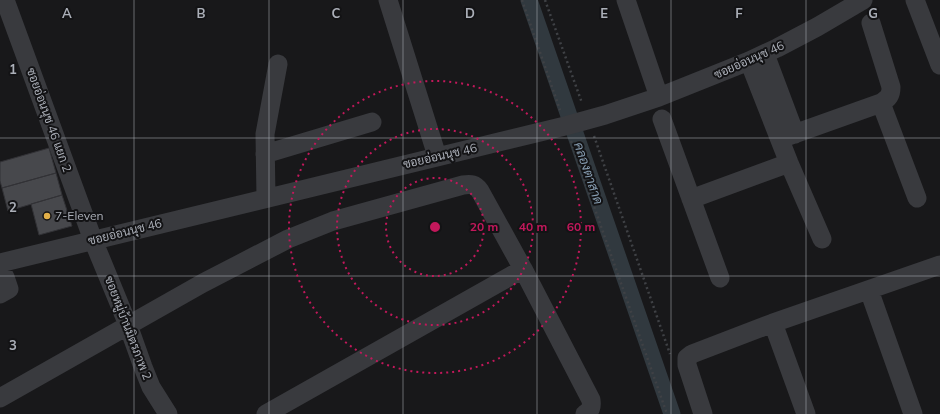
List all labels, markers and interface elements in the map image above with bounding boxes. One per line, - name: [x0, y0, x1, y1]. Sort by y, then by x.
- text: A: [62, 5, 72, 21]
- text: B: [197, 5, 206, 21]
- text: C: [332, 5, 341, 21]
- text: D: [465, 5, 475, 21]
- text: E: [600, 5, 608, 21]
- text: F: [735, 5, 743, 21]
- text: G: [868, 5, 878, 21]
- street label: ซอยอ่อนนุช 46: [711, 37, 787, 84]
- text: 1: [9, 61, 17, 77]
- street label: ซอยอ่อนนุช 46 แยก 2: [22, 66, 75, 175]
- street label: ซอยอ่อนนุช 46: [401, 140, 479, 173]
- water label: คลองตาสาด: [571, 140, 607, 206]
- text: 2: [9, 199, 17, 215]
- place label: 7-Eleven: [55, 208, 104, 223]
- marker: 7-Eleven: [42, 211, 52, 221]
- street label: ซอยอ่อนนุช 46: [86, 215, 164, 250]
- text: 20 m: [470, 219, 498, 234]
- text: 40 m: [519, 219, 547, 234]
- text: 60 m: [567, 219, 595, 234]
- centre of rings: [428, 220, 442, 234]
- street label: ซอยหมู่บ้านมิตรภาพ 2: [101, 274, 155, 382]
- text: 3: [9, 337, 17, 353]

